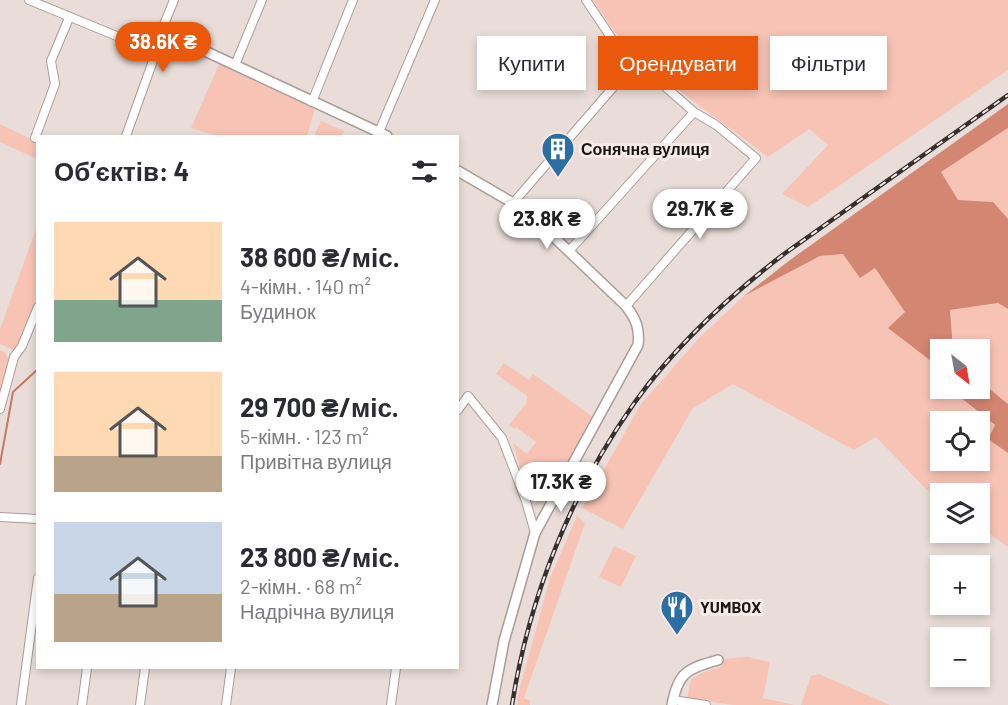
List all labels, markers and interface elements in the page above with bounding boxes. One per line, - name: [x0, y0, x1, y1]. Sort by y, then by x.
- pin: 38.6K ₴: [108, 22, 218, 73]
- text: 38.6K ₴: [129, 29, 197, 53]
- chip: Купити: [477, 36, 586, 90]
- chip: Орендувати: [598, 36, 758, 90]
- chip: Фільтри: [770, 36, 887, 90]
- building icon: Сонячна вулиця: [540, 131, 576, 178]
- place label: Сонячна вулиця: [581, 139, 710, 158]
- text: Об’єктів: 4: [54, 155, 189, 186]
- icon: filters: [408, 155, 441, 188]
- pin: 29.7K ₴: [645, 189, 755, 240]
- text: 29.7K ₴: [667, 196, 734, 220]
- pin: 23.8K ₴: [492, 199, 602, 250]
- text: 23.8K ₴: [513, 206, 581, 230]
- text: 38 600 ₴/міс.: [240, 241, 400, 272]
- icon: home: [102, 246, 174, 318]
- text: 4-кімн. · 140 m²: [240, 274, 371, 298]
- text: Будинок: [240, 299, 316, 323]
- north arrow: [930, 339, 990, 399]
- map controls: [930, 339, 990, 687]
- text: 29 700 ₴/міс.: [240, 391, 399, 422]
- icon: home: [102, 396, 174, 468]
- button: locate: [930, 411, 990, 471]
- text: 5-кімн. · 123 m²: [240, 424, 369, 448]
- text: Привітна вулиця: [240, 449, 392, 473]
- pin: 17.3K ₴: [506, 462, 616, 513]
- text: 17.3K ₴: [530, 469, 592, 493]
- button: layers: [930, 483, 990, 543]
- text: 23 800 ₴/міс.: [240, 541, 400, 572]
- icon: home: [102, 546, 174, 618]
- button: +: [930, 555, 990, 615]
- text: 2-кімн. · 68 m²: [240, 574, 362, 598]
- restaurant icon: YUMBOX: [659, 589, 695, 636]
- place label: YUMBOX: [700, 597, 761, 616]
- text: Надрічна вулиця: [240, 599, 394, 623]
- button: −: [930, 627, 990, 687]

